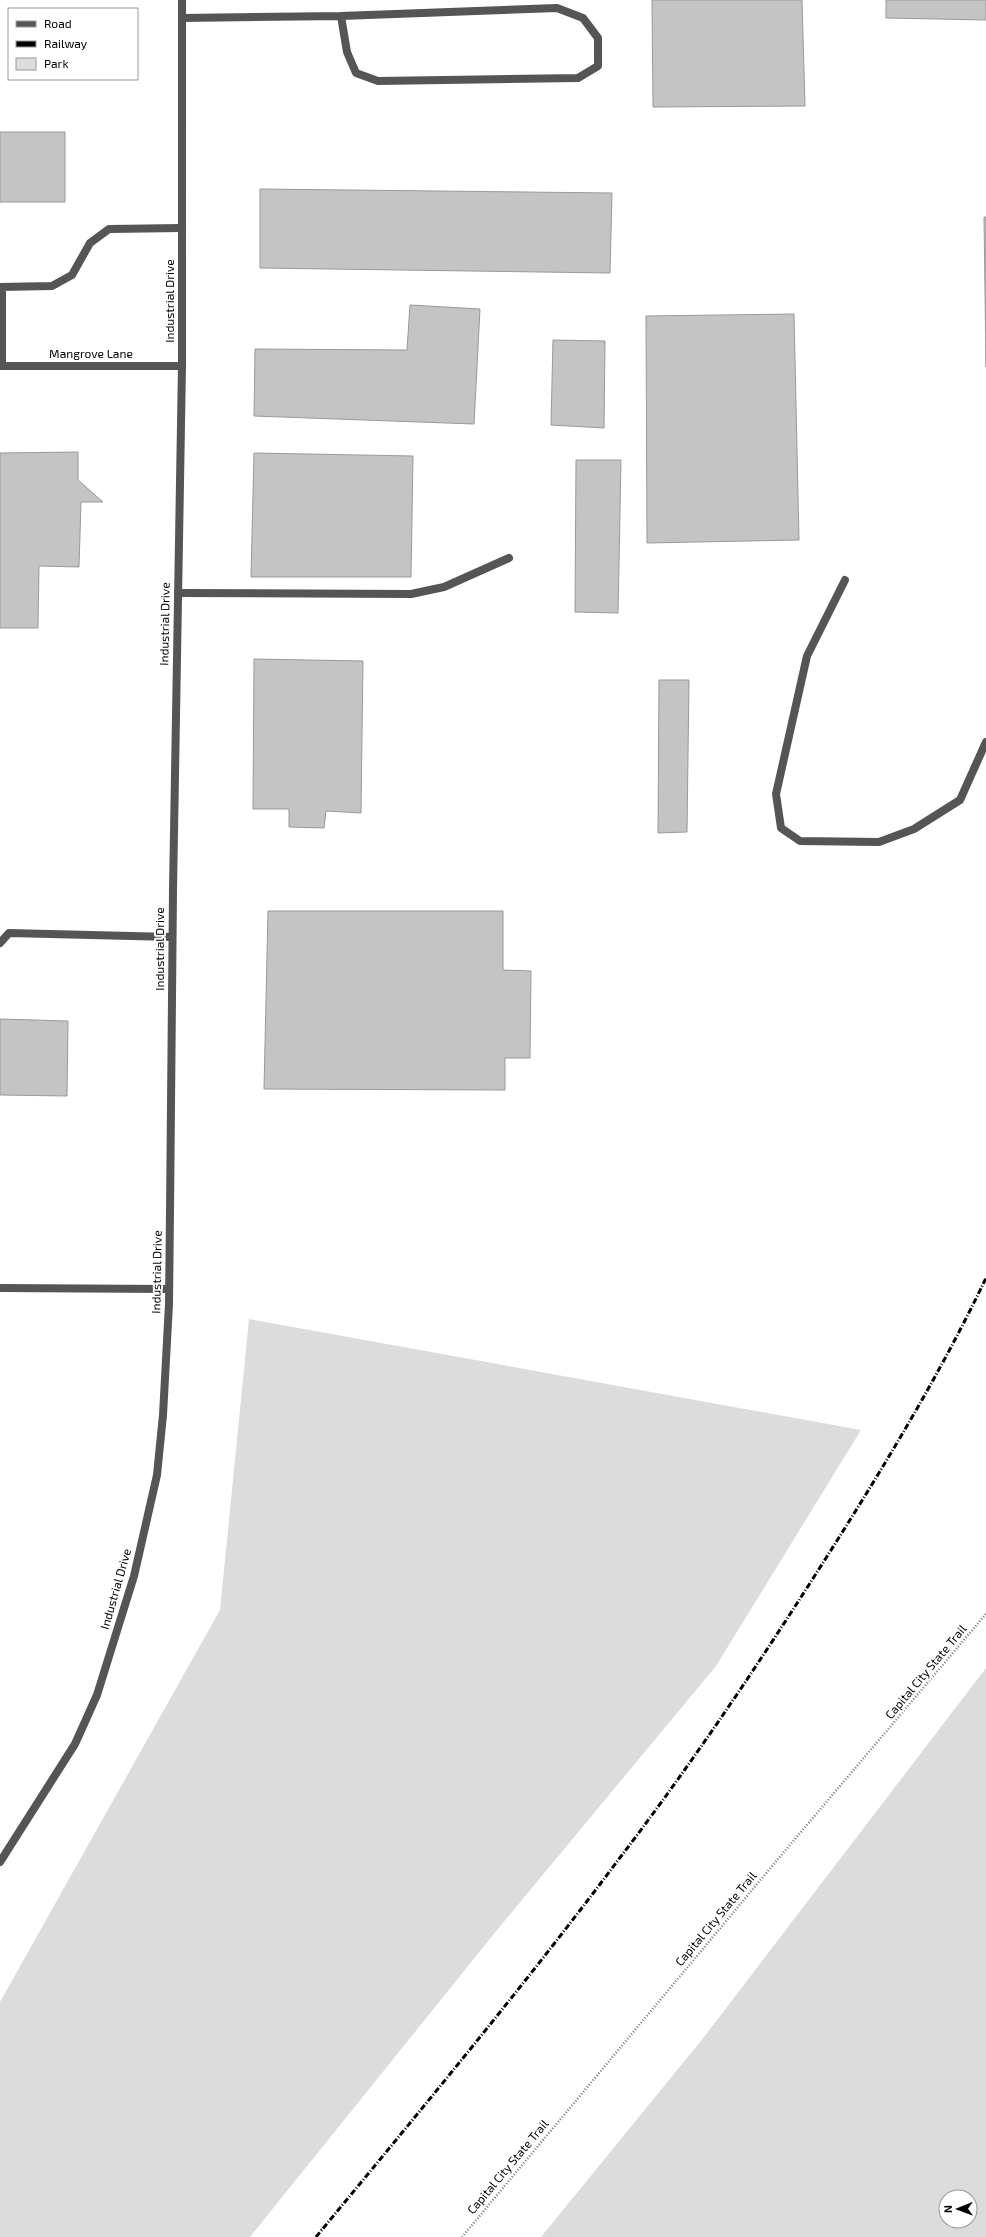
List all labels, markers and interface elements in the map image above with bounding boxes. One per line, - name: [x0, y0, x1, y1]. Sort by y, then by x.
- legend: [8, 8, 138, 80]
- text: Road: [44, 16, 72, 30]
- text: Railway: [44, 36, 88, 50]
- text: Park: [44, 56, 69, 70]
- street label: Industrial Drive: [162, 259, 176, 343]
- street label: Mangrove Lane: [49, 346, 133, 360]
- street label: Industrial Drive: [156, 582, 172, 666]
- street label: Industrial Drive: [152, 907, 166, 991]
- street label: Industrial Drive: [148, 1230, 164, 1314]
- street label: Industrial Drive: [97, 1547, 133, 1631]
- street label: Capital City State Trail: [882, 1621, 969, 1721]
- street label: Capital City State Trail: [672, 1868, 759, 1968]
- street label: Capital City State Trail: [464, 2116, 551, 2216]
- north arrow: [938, 2189, 978, 2229]
- text: N: [941, 2205, 954, 2213]

